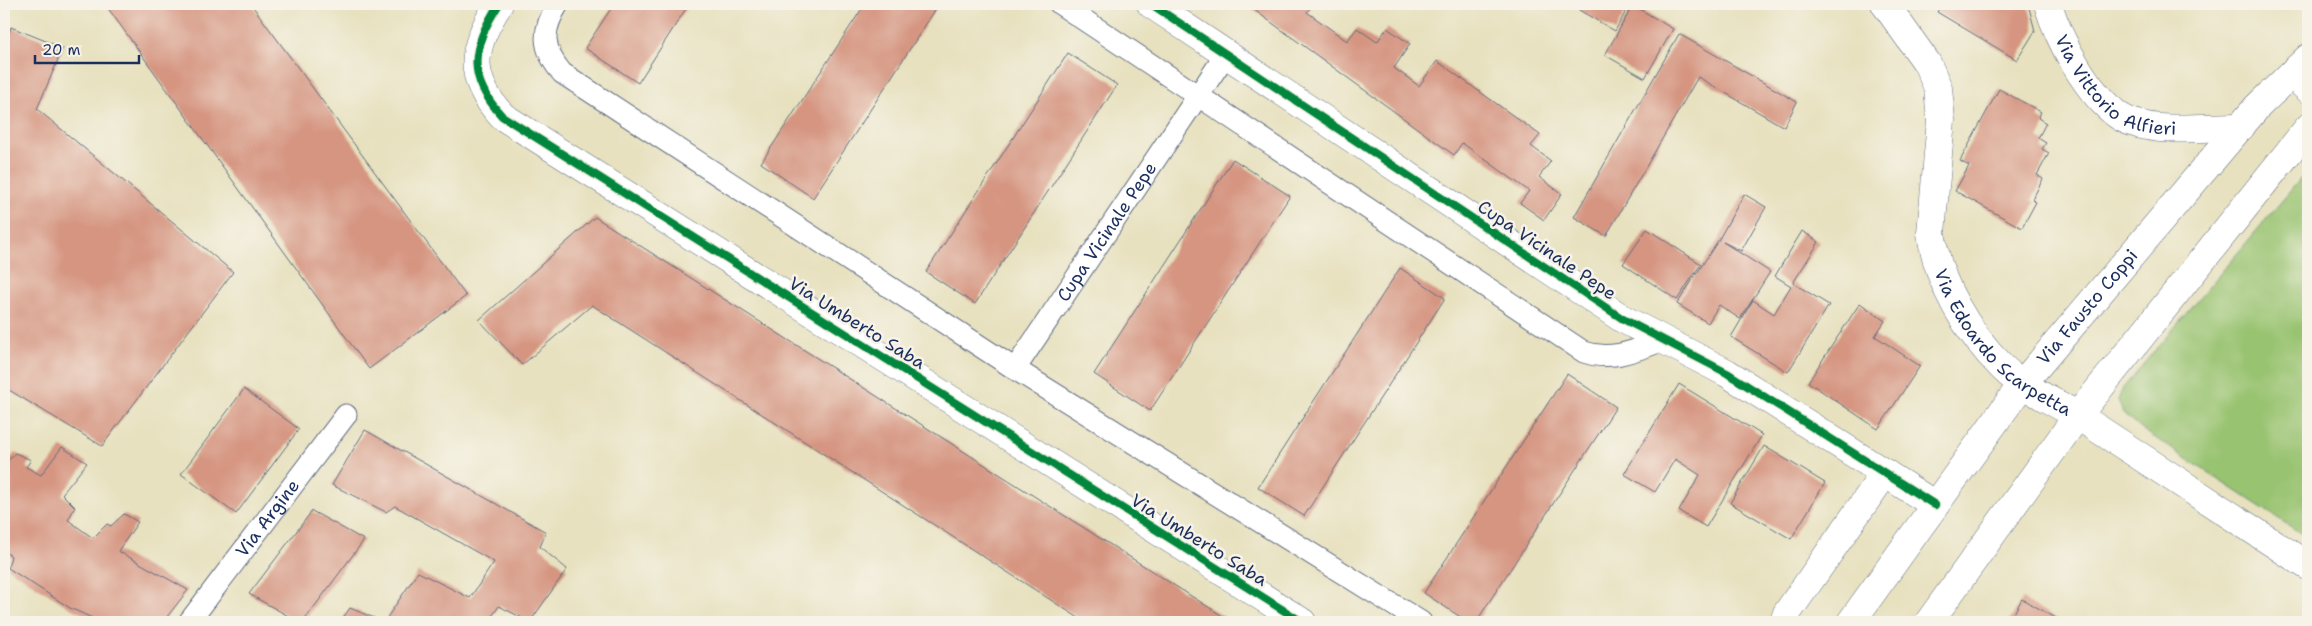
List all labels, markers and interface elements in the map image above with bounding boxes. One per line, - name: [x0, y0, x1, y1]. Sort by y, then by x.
- street label: Via Vittorio Alfieri: [2049, 31, 2176, 141]
- scale bar: [35, 32, 139, 64]
- text: 20 m: [42, 40, 81, 60]
- street label: Cupa Vicinale Pepe: [1052, 158, 1162, 306]
- street label: Cupa Vicinale Pepe: [1473, 195, 1621, 305]
- street label: Via Fausto Coppi: [2032, 244, 2143, 370]
- street label: Via Edoardo Scarpetta: [1929, 266, 2076, 422]
- street label: Via Umberto Saba: [784, 271, 930, 375]
- street label: Via Argine: [230, 475, 305, 562]
- street label: Via Umberto Saba: [1126, 488, 1272, 592]

